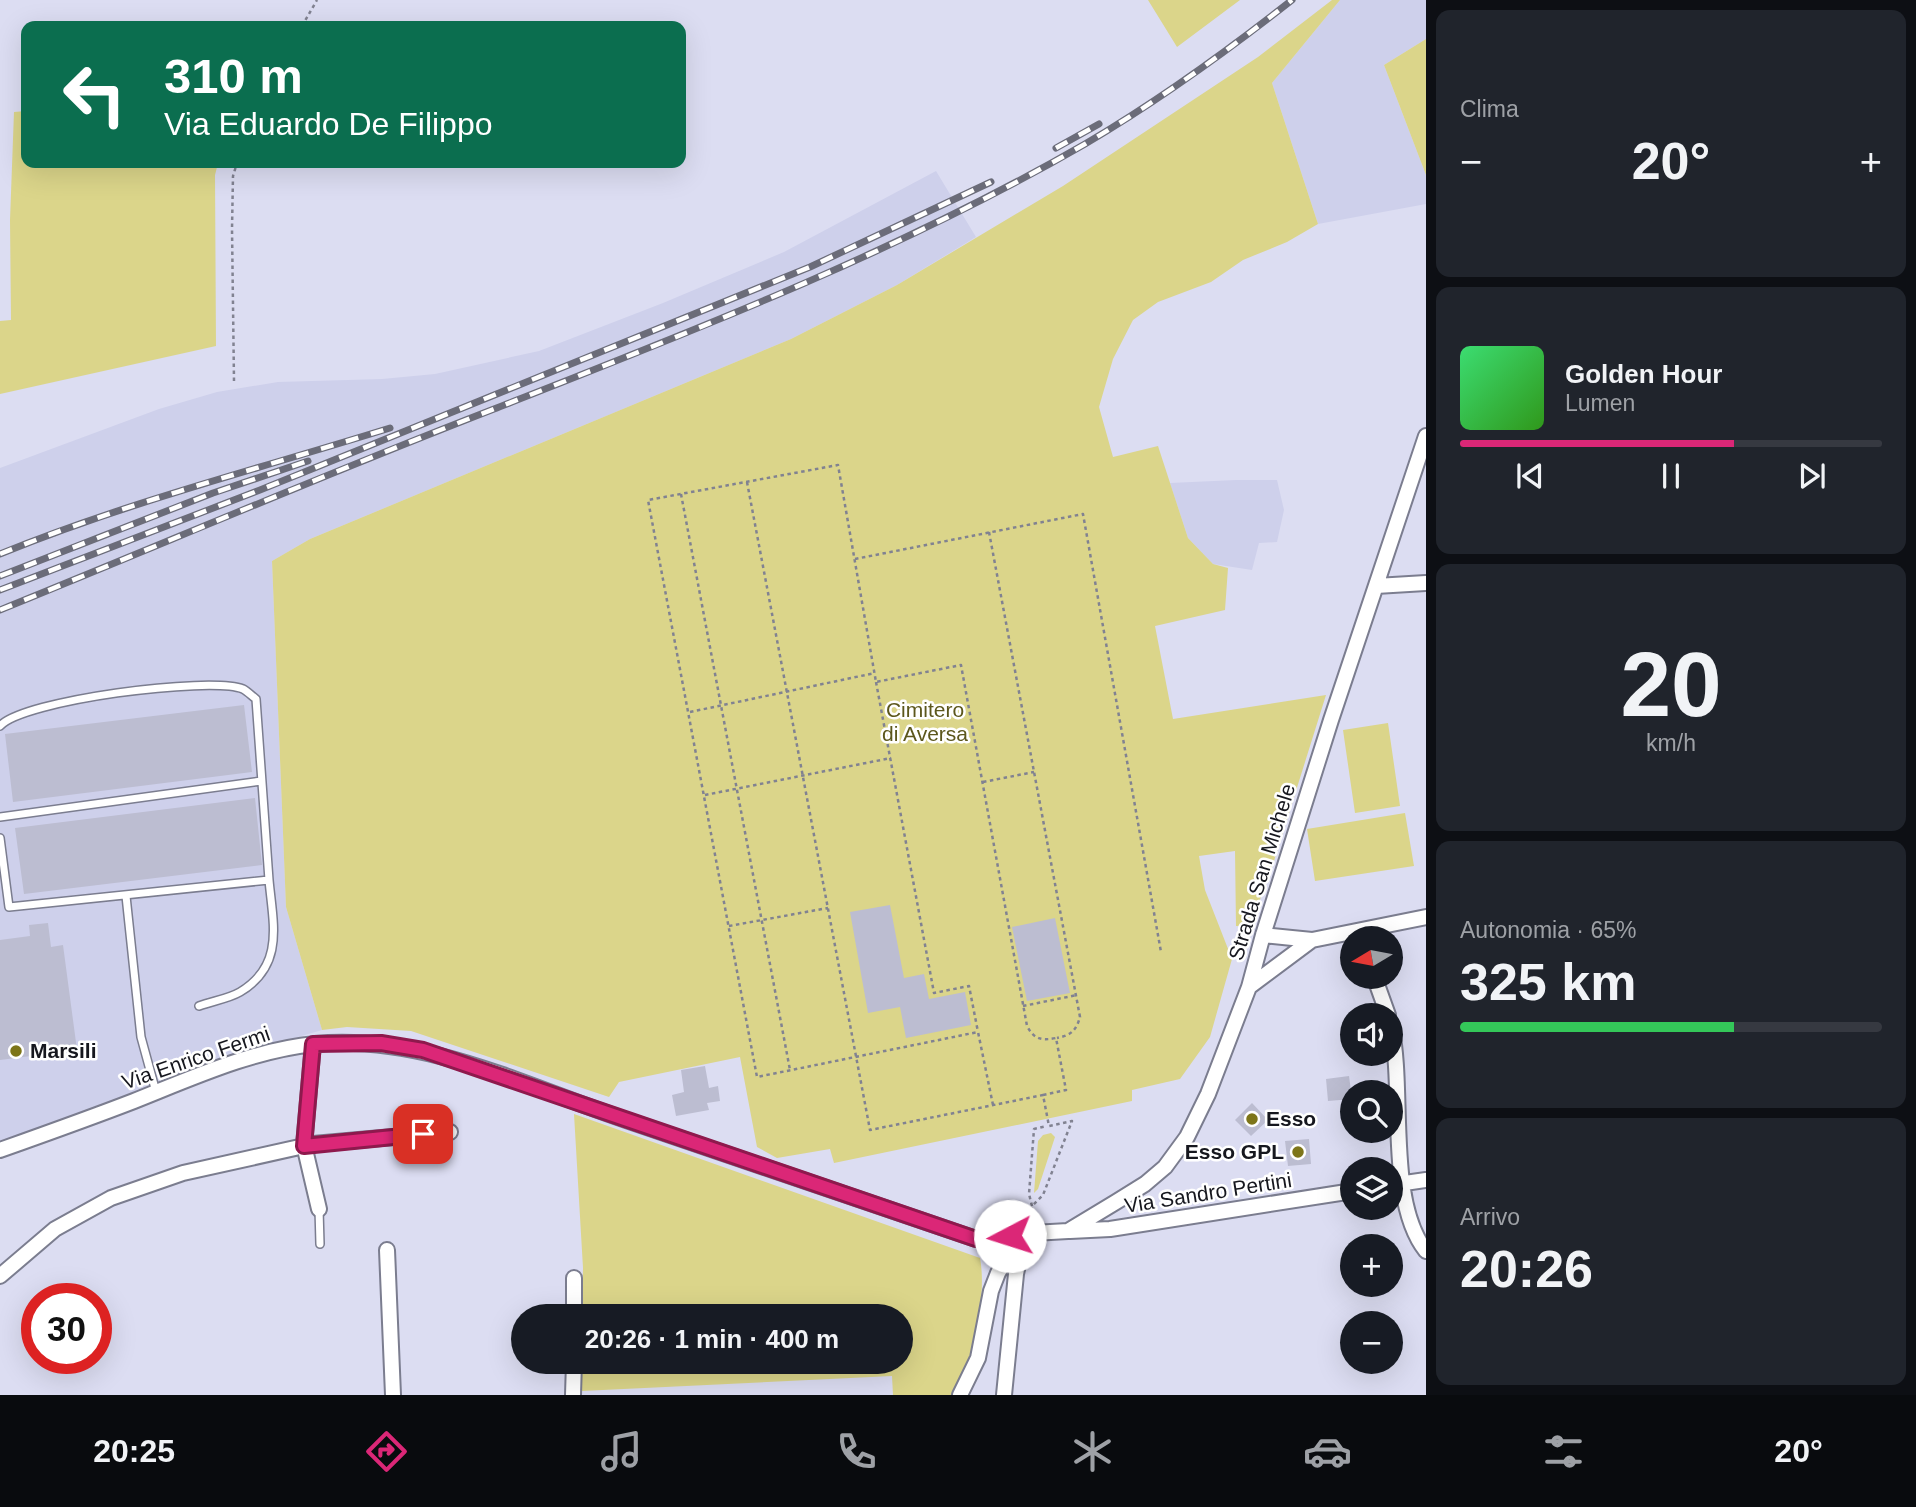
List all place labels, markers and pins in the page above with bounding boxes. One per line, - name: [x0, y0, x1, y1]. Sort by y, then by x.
- place label: Marsili: [30, 1039, 97, 1062]
- marker: Marsili: [8, 1043, 24, 1059]
- pin: [393, 1104, 453, 1164]
- place label: Esso: [1266, 1107, 1316, 1130]
- marker: Esso: [1244, 1111, 1260, 1127]
- place label: Esso GPL: [1185, 1140, 1284, 1163]
- marker: Esso GPL: [1290, 1144, 1306, 1160]

